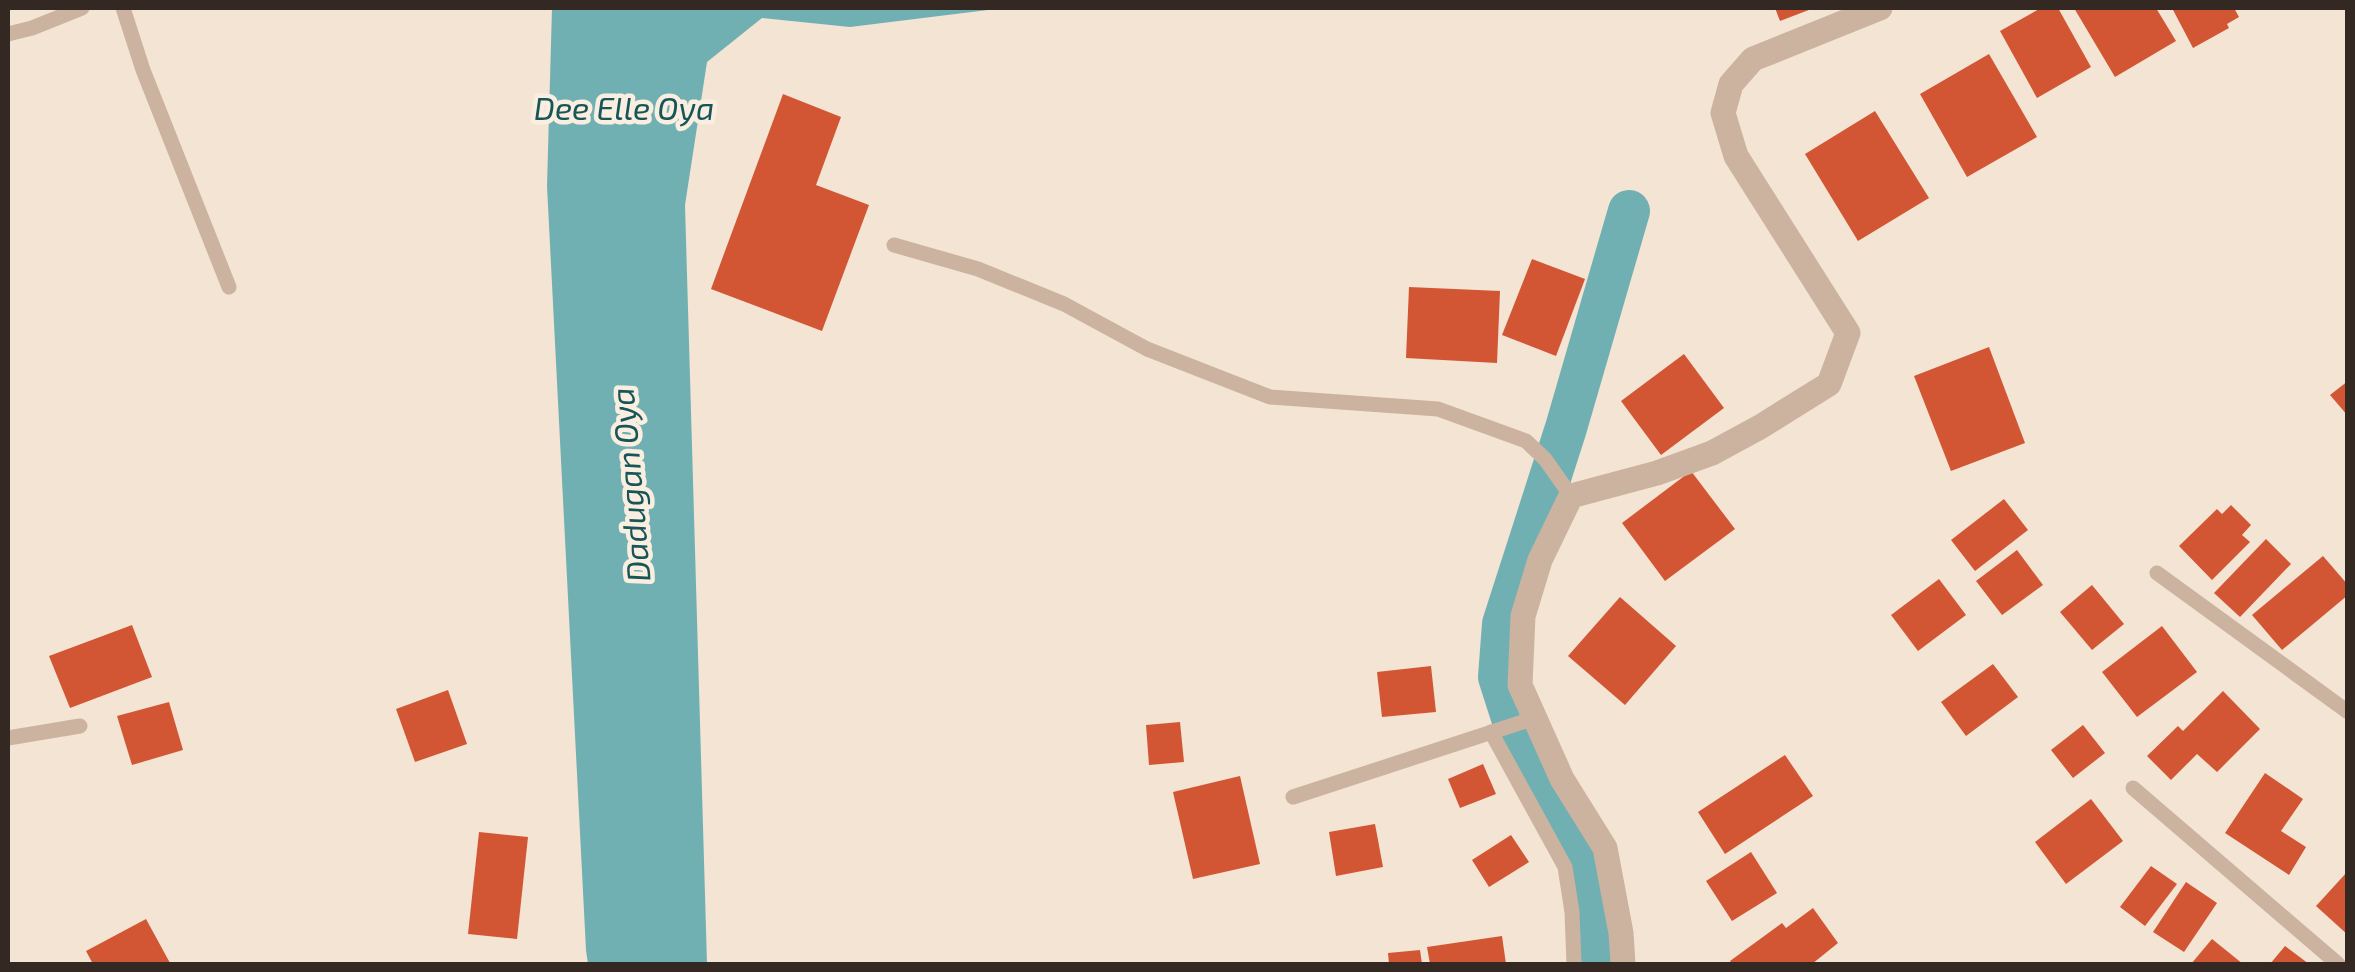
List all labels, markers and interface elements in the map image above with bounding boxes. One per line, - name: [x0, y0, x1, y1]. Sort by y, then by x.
- water label: Dee Elle Oya: [534, 88, 714, 127]
- water label: Dadugan Oya: [602, 386, 657, 584]

